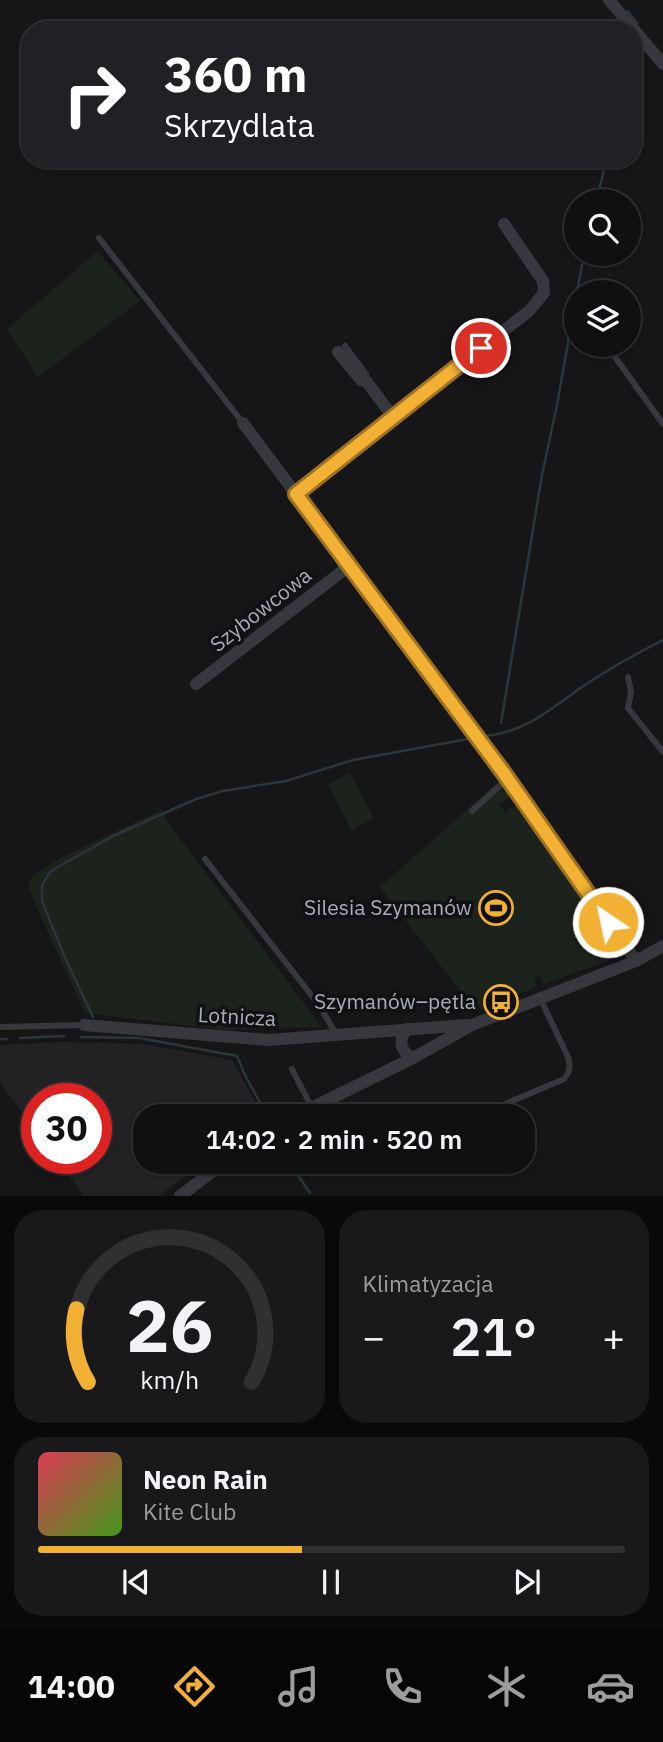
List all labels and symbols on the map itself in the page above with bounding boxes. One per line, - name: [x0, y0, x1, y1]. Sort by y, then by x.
- pin: [451, 318, 511, 378]
- street label: Szybowcowa: [204, 561, 317, 658]
- position arrow: [571, 885, 645, 959]
- sports icon: Silesia Szymanów: [477, 889, 515, 927]
- place label: Silesia Szymanów: [304, 893, 472, 921]
- bus stop icon: Szymanów–pętla: [482, 983, 520, 1021]
- place label: Szymanów–pętla: [314, 987, 476, 1015]
- street label: Lotnicza: [197, 1000, 277, 1032]
- speed limit sign: 30: [21, 1083, 112, 1174]

